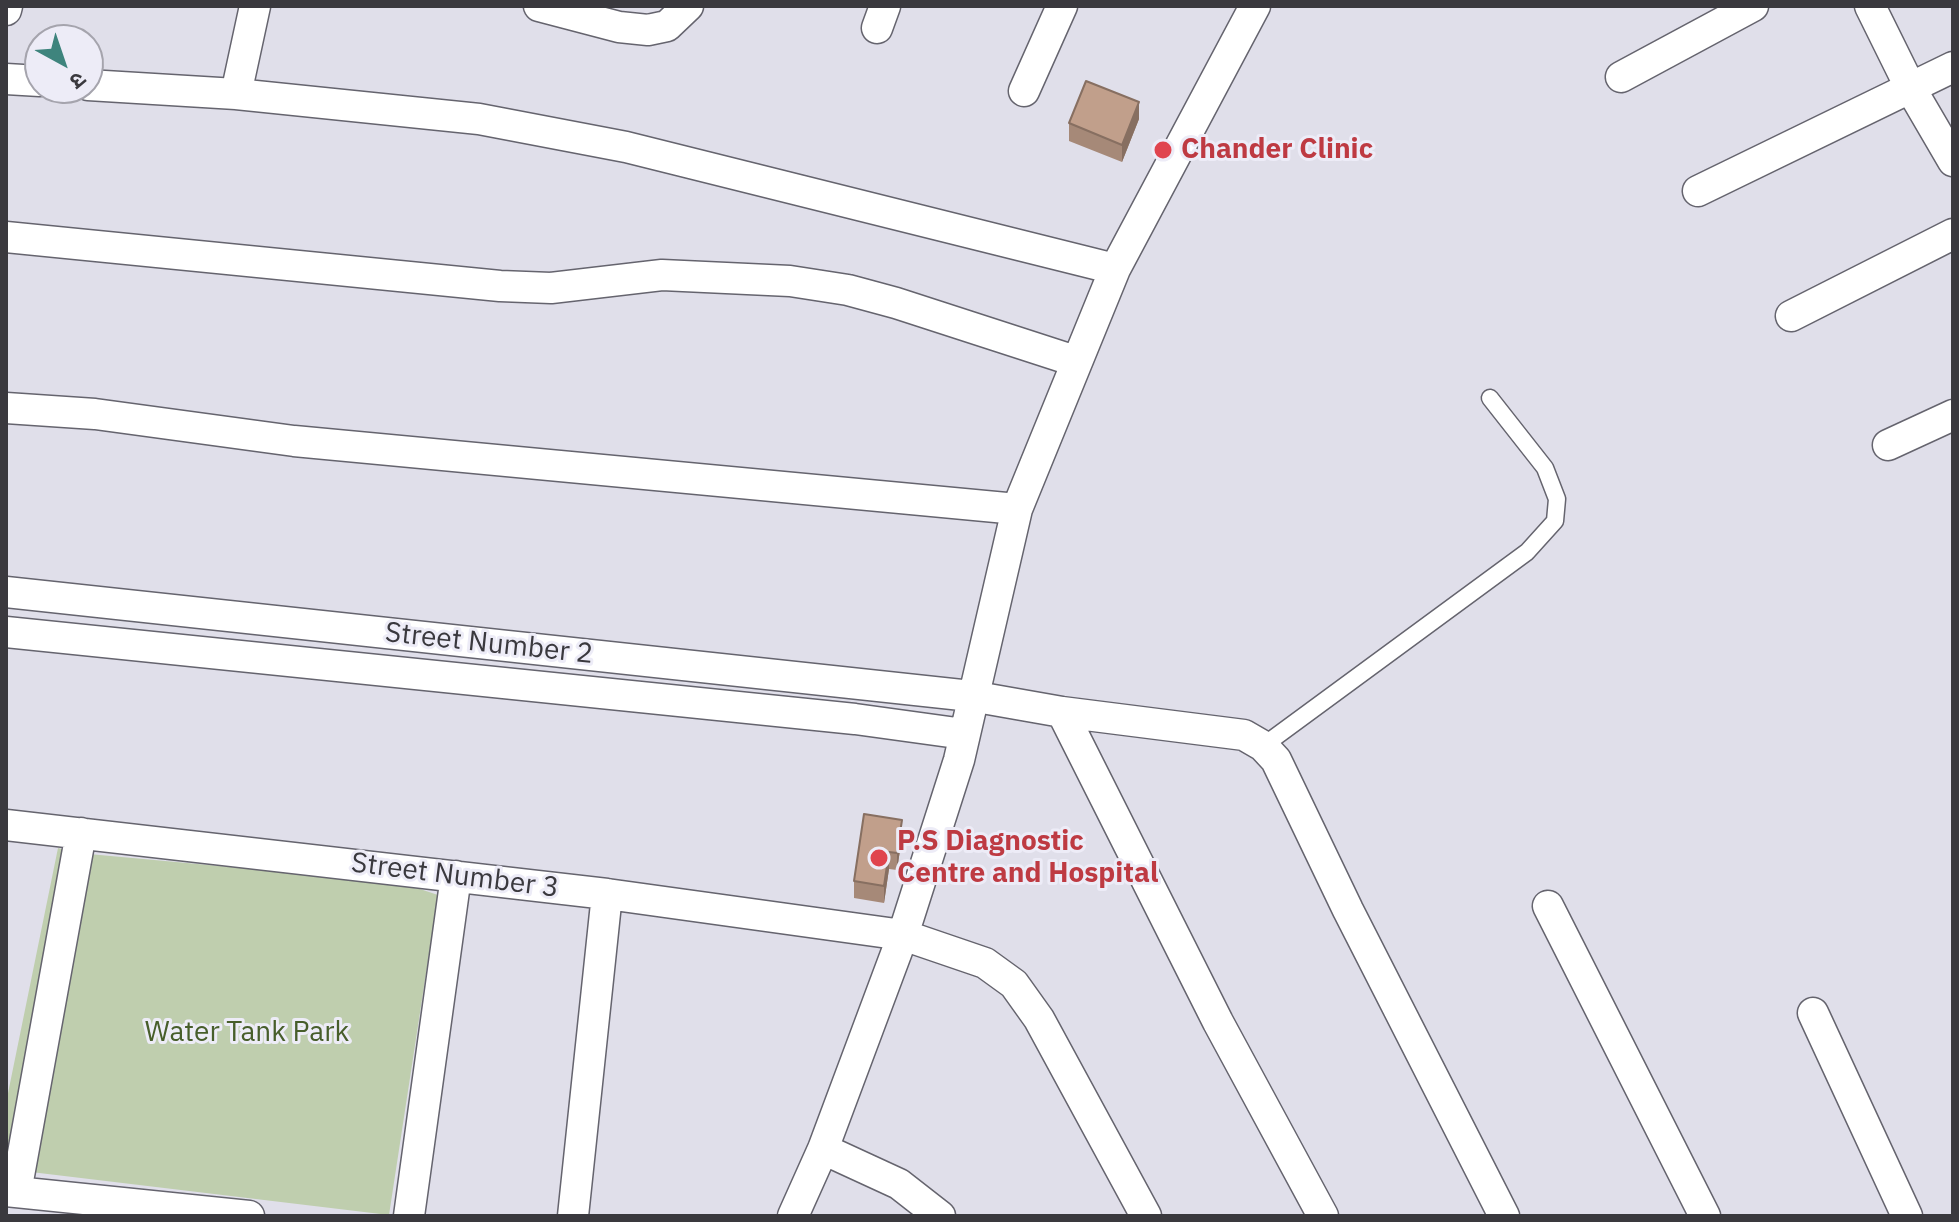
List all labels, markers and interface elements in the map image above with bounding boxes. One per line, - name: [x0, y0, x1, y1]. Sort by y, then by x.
- north arrow: [24, 24, 104, 104]
- text: उ: [64, 66, 93, 96]
- place label: Chander Clinic: [1181, 133, 1373, 167]
- marker: Chander Clinic: [1152, 139, 1174, 161]
- street label: Street Number 2: [383, 616, 595, 672]
- place label: P.S Diagnostic Centre and Hospital: [897, 825, 1158, 891]
- street label: Street Number 3: [349, 847, 561, 905]
- marker: P.S Diagnostic Centre and Hospital: [868, 847, 890, 869]
- park label: Water Tank Park: [145, 1016, 349, 1050]

